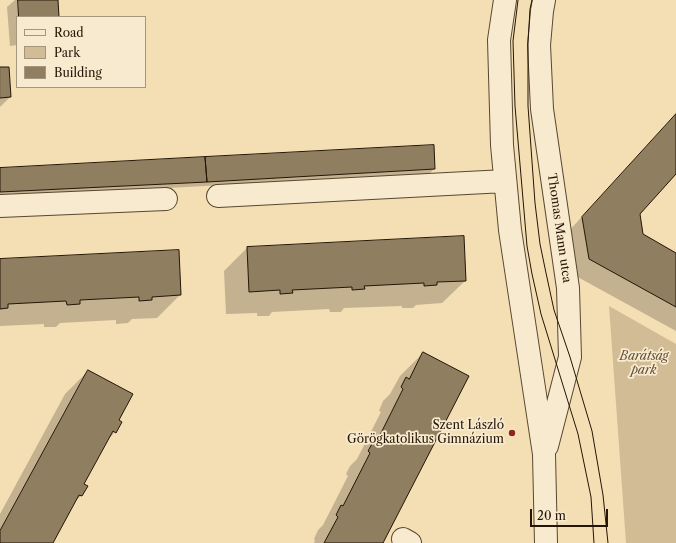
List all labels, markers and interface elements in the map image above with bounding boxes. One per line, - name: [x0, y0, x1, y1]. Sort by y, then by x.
- legend: [16, 16, 146, 88]
- text: Road: [54, 25, 84, 40]
- text: Park: [54, 45, 80, 60]
- text: Building: [54, 65, 102, 80]
- street label: Thomas Mann utca: [544, 172, 574, 284]
- park label: Barátság park: [620, 350, 668, 378]
- place label: Szent László Görögkatolikus Gimnázium: [347, 419, 504, 447]
- marker: Szent László Görögkatolikus Gimnázium: [507, 428, 517, 438]
- scale bar: [532, 501, 610, 527]
- text: 20 m: [537, 508, 566, 523]

